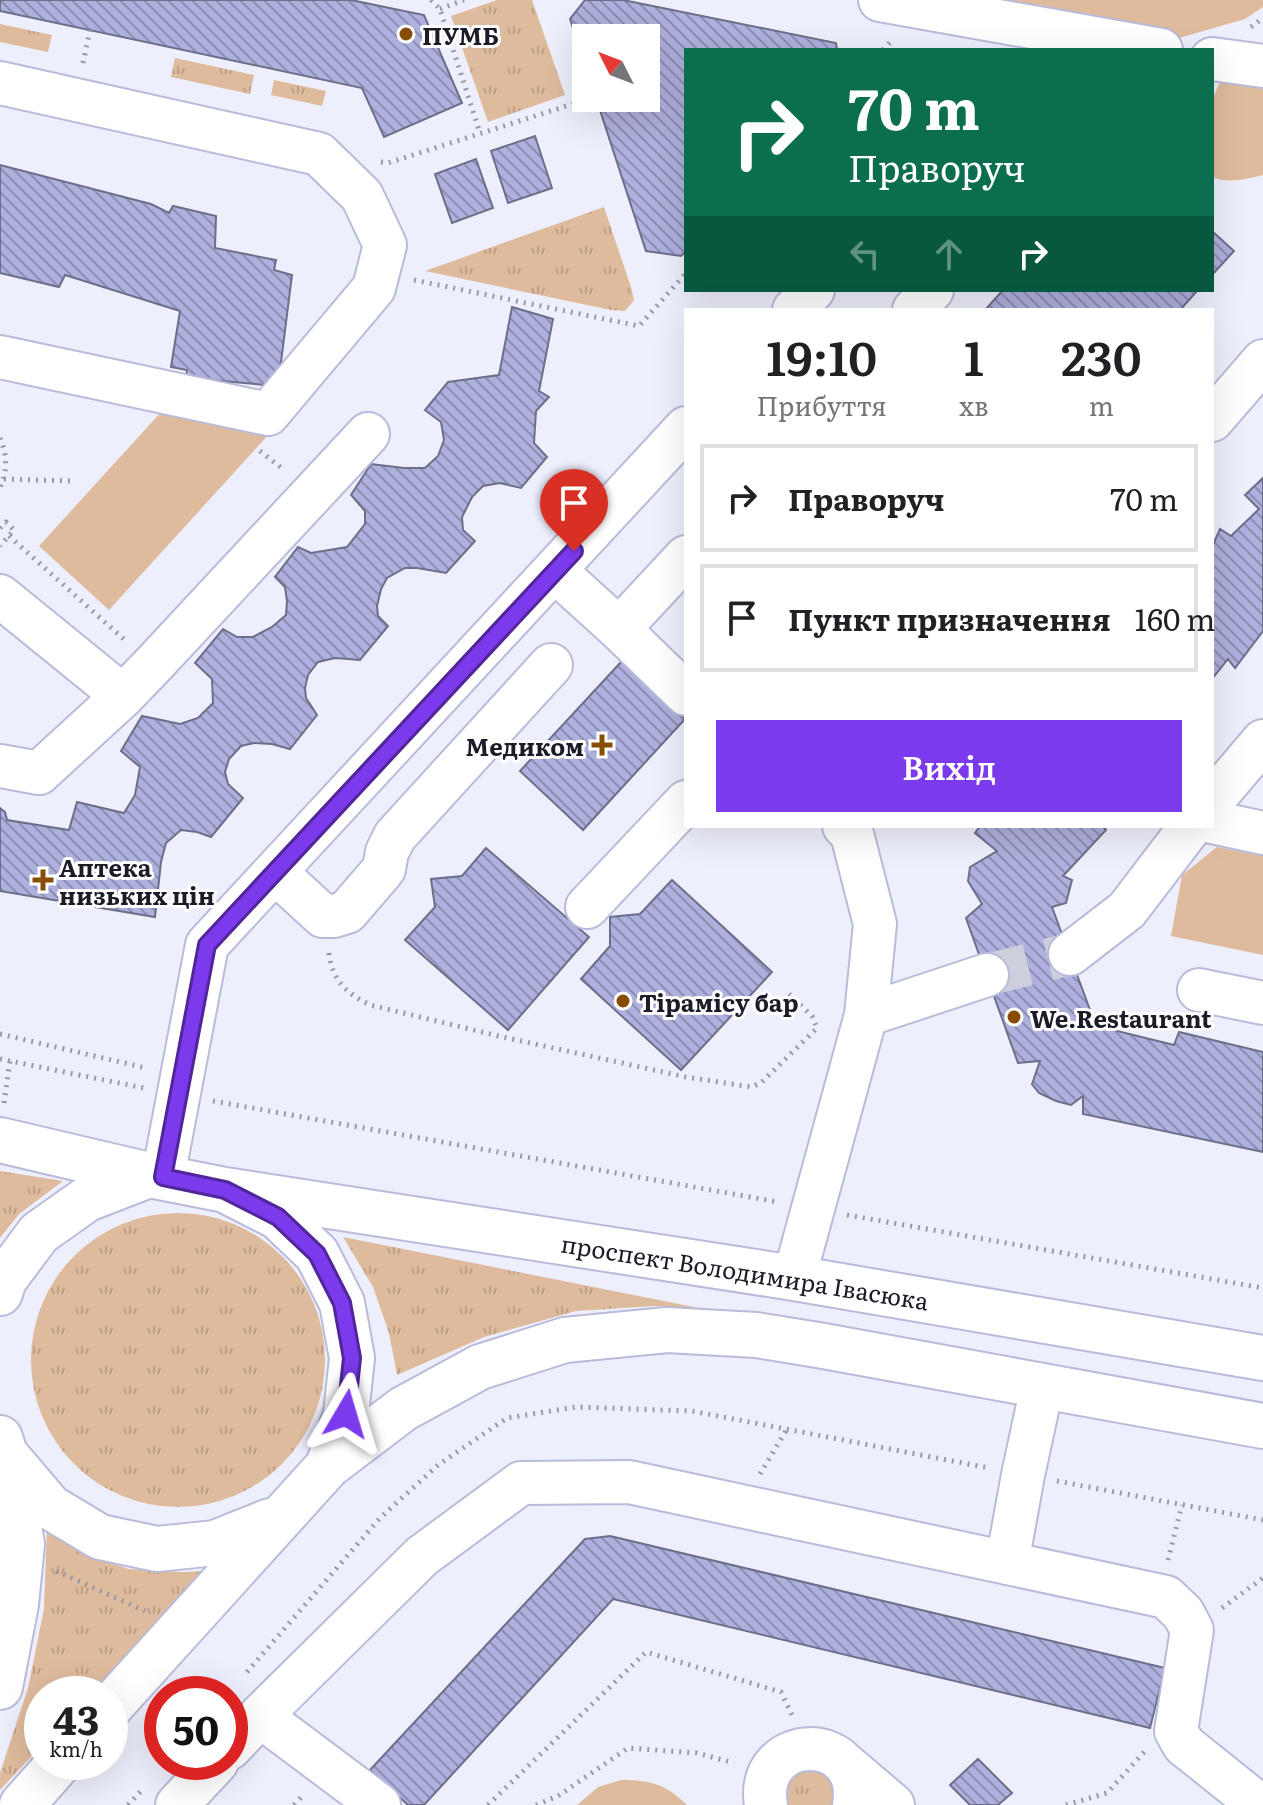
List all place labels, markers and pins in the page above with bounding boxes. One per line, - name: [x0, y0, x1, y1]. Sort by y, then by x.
- place label: ПУМБ: [422, 17, 499, 52]
- marker: ПУМБ: [397, 25, 415, 43]
- pin: [540, 469, 608, 551]
- place label: Медиком: [466, 728, 584, 763]
- marker: Медиком: [591, 734, 613, 756]
- place label: Аптека низьких цін: [59, 849, 215, 912]
- marker: Аптека низьких цін: [34, 871, 52, 889]
- place label: Тірамісу бар: [639, 984, 799, 1019]
- marker: Тірамісу бар: [614, 992, 632, 1010]
- place label: We.Restaurant: [1030, 1000, 1212, 1035]
- marker: We.Restaurant: [1005, 1008, 1023, 1026]

